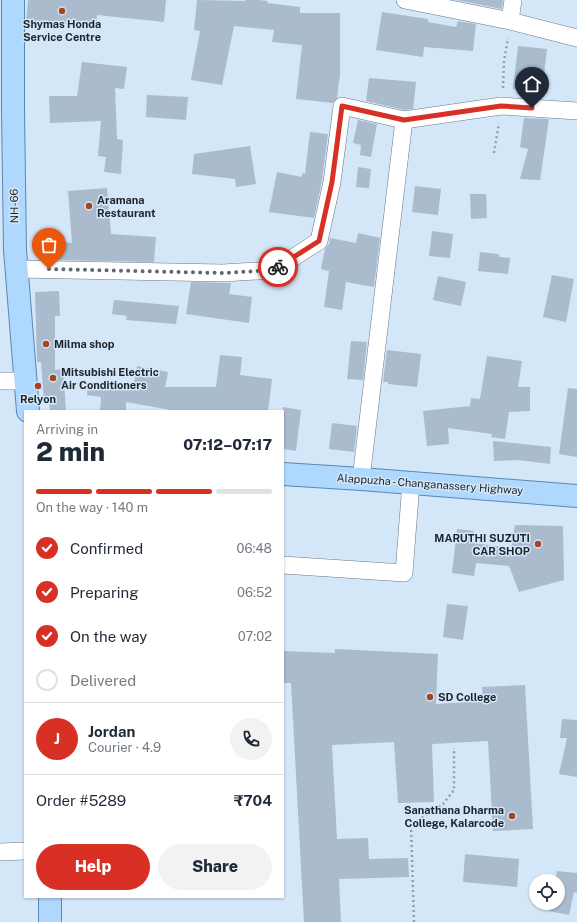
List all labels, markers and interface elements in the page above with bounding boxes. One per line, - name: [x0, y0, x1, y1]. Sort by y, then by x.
- marker: Shymas Honda Service Centre: [57, 6, 67, 16]
- place label: Shymas Honda Service Centre: [23, 18, 101, 43]
- pin: [515, 67, 549, 108]
- icon: home: [521, 73, 543, 95]
- street label: NH-66: [8, 188, 20, 223]
- place label: Aramana Restaurant: [97, 194, 156, 219]
- marker: Aramana Restaurant: [84, 201, 94, 211]
- pin: [32, 228, 66, 269]
- icon: bag: [38, 234, 60, 256]
- courier: [258, 247, 298, 287]
- icon: bike: [267, 256, 289, 278]
- place label: Milma shop: [54, 338, 115, 350]
- marker: Milma shop: [41, 339, 51, 349]
- place label: Mitsubishi Electric Air Conditioners: [61, 366, 159, 391]
- marker: Mitsubishi Electric Air Conditioners: [48, 373, 58, 383]
- marker: Relyon: [33, 381, 43, 391]
- place label: Relyon: [20, 393, 56, 405]
- text: Arriving in: [36, 422, 98, 437]
- text: 2 min: [36, 436, 105, 467]
- text: 07:12–07:17: [183, 436, 272, 453]
- street label: Alappuzha - Changanassery Highway: [336, 471, 524, 497]
- text: On the way · 140 m: [36, 500, 148, 515]
- place label: MARUTHI SUZUTI CAR SHOP: [434, 532, 530, 557]
- icon: check: [36, 537, 58, 559]
- marker: MARUTHI SUZUTI CAR SHOP: [533, 539, 543, 549]
- text: Confirmed: [70, 540, 143, 557]
- text: 06:48: [237, 541, 272, 556]
- icon: check: [36, 581, 58, 603]
- text: Preparing: [70, 584, 139, 601]
- text: 06:52: [237, 585, 272, 600]
- icon: check: [36, 625, 58, 647]
- text: On the way: [70, 628, 147, 645]
- text: 07:02: [238, 629, 272, 644]
- text: Delivered: [70, 672, 136, 689]
- place label: SD College: [438, 691, 496, 703]
- marker: SD College: [425, 692, 435, 702]
- button: phone: [230, 718, 272, 760]
- text: Jordan: [88, 723, 135, 740]
- text: J: [54, 730, 60, 747]
- text: Courier · 4.9: [88, 740, 161, 755]
- text: Order #5289: [36, 792, 126, 809]
- text: ₹704: [234, 792, 272, 809]
- place label: Sanathana Dharma College, Kalarcode: [404, 804, 504, 829]
- marker: Sanathana Dharma College, Kalarcode: [507, 811, 517, 821]
- button: Help: [36, 844, 150, 890]
- button: Share: [158, 844, 272, 890]
- map controls: [529, 874, 565, 910]
- button: locate: [529, 874, 565, 910]

